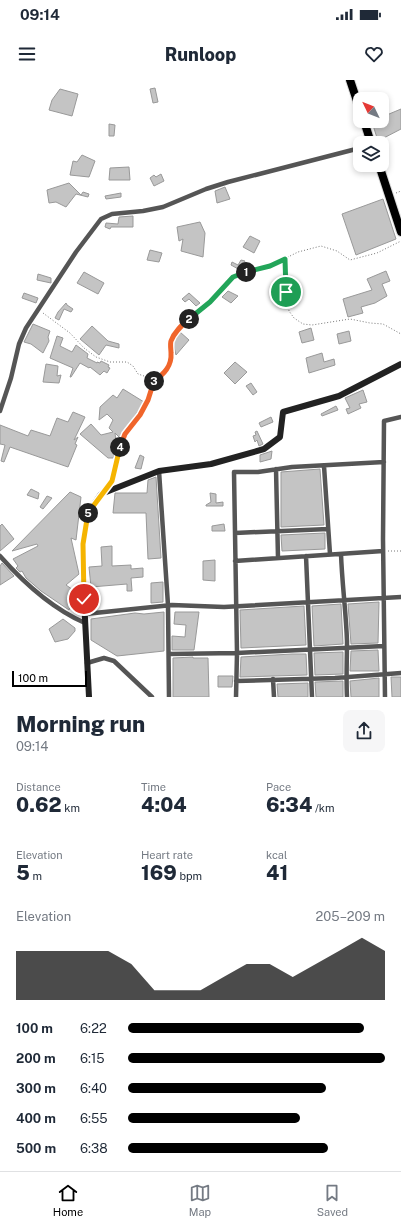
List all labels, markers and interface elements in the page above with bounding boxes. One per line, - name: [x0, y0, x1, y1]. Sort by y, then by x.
- text: 09:14: [20, 6, 60, 23]
- icon: menu: [16, 43, 38, 65]
- icon: heart: [363, 43, 385, 65]
- text: Runloop: [165, 44, 236, 65]
- north arrow: [353, 92, 389, 128]
- map controls: [353, 92, 389, 172]
- button: layers: [353, 136, 389, 172]
- pin: 1: [236, 262, 256, 282]
- text: 1: [244, 266, 248, 278]
- pin: [269, 275, 303, 309]
- icon: arrive: [275, 281, 297, 303]
- pin: 2: [179, 309, 199, 329]
- text: 2: [186, 313, 193, 325]
- pin: 3: [144, 371, 164, 391]
- text: 3: [150, 375, 158, 387]
- pin: 4: [110, 437, 130, 457]
- text: 4: [116, 441, 124, 453]
- pin: 5: [78, 503, 98, 523]
- text: 5: [84, 507, 92, 519]
- pin: [67, 582, 101, 616]
- icon: check: [73, 588, 95, 610]
- scale bar: [12, 669, 87, 688]
- text: 100 m: [18, 672, 48, 684]
- button: share: [343, 710, 385, 752]
- text: Morning run: [16, 711, 145, 737]
- text: 09:14: [16, 739, 48, 754]
- text: Distance: [16, 781, 61, 793]
- text: Time: [141, 781, 166, 793]
- text: Pace: [266, 781, 291, 793]
- text: 0.62: [16, 793, 62, 817]
- text: 4:04: [141, 793, 187, 817]
- text: 6:34: [266, 793, 312, 817]
- text: km: [62, 802, 80, 814]
- text: /km: [312, 802, 335, 814]
- text: Elevation: [16, 849, 63, 861]
- text: Heart rate: [141, 849, 193, 861]
- text: kcal: [266, 849, 287, 861]
- text: 5: [16, 861, 30, 885]
- text: 169: [141, 861, 177, 885]
- text: 41: [266, 861, 288, 885]
- text: m: [30, 870, 42, 882]
- text: bpm: [177, 870, 202, 882]
- text: Elevation: [16, 909, 71, 924]
- text: 205–209 m: [316, 909, 385, 924]
- text: 100 m: [16, 1021, 53, 1036]
- text: 6:22: [80, 1021, 107, 1036]
- text: 200 m: [16, 1051, 56, 1066]
- text: 6:15: [80, 1051, 105, 1066]
- text: 300 m: [16, 1081, 56, 1096]
- text: 6:40: [80, 1081, 107, 1096]
- text: 400 m: [16, 1111, 56, 1126]
- text: 6:55: [80, 1111, 108, 1126]
- text: 500 m: [16, 1141, 56, 1156]
- text: 6:38: [80, 1141, 108, 1156]
- tab: Home: [53, 1182, 83, 1218]
- tab: Map: [189, 1182, 211, 1218]
- tab: Saved: [317, 1182, 348, 1218]

